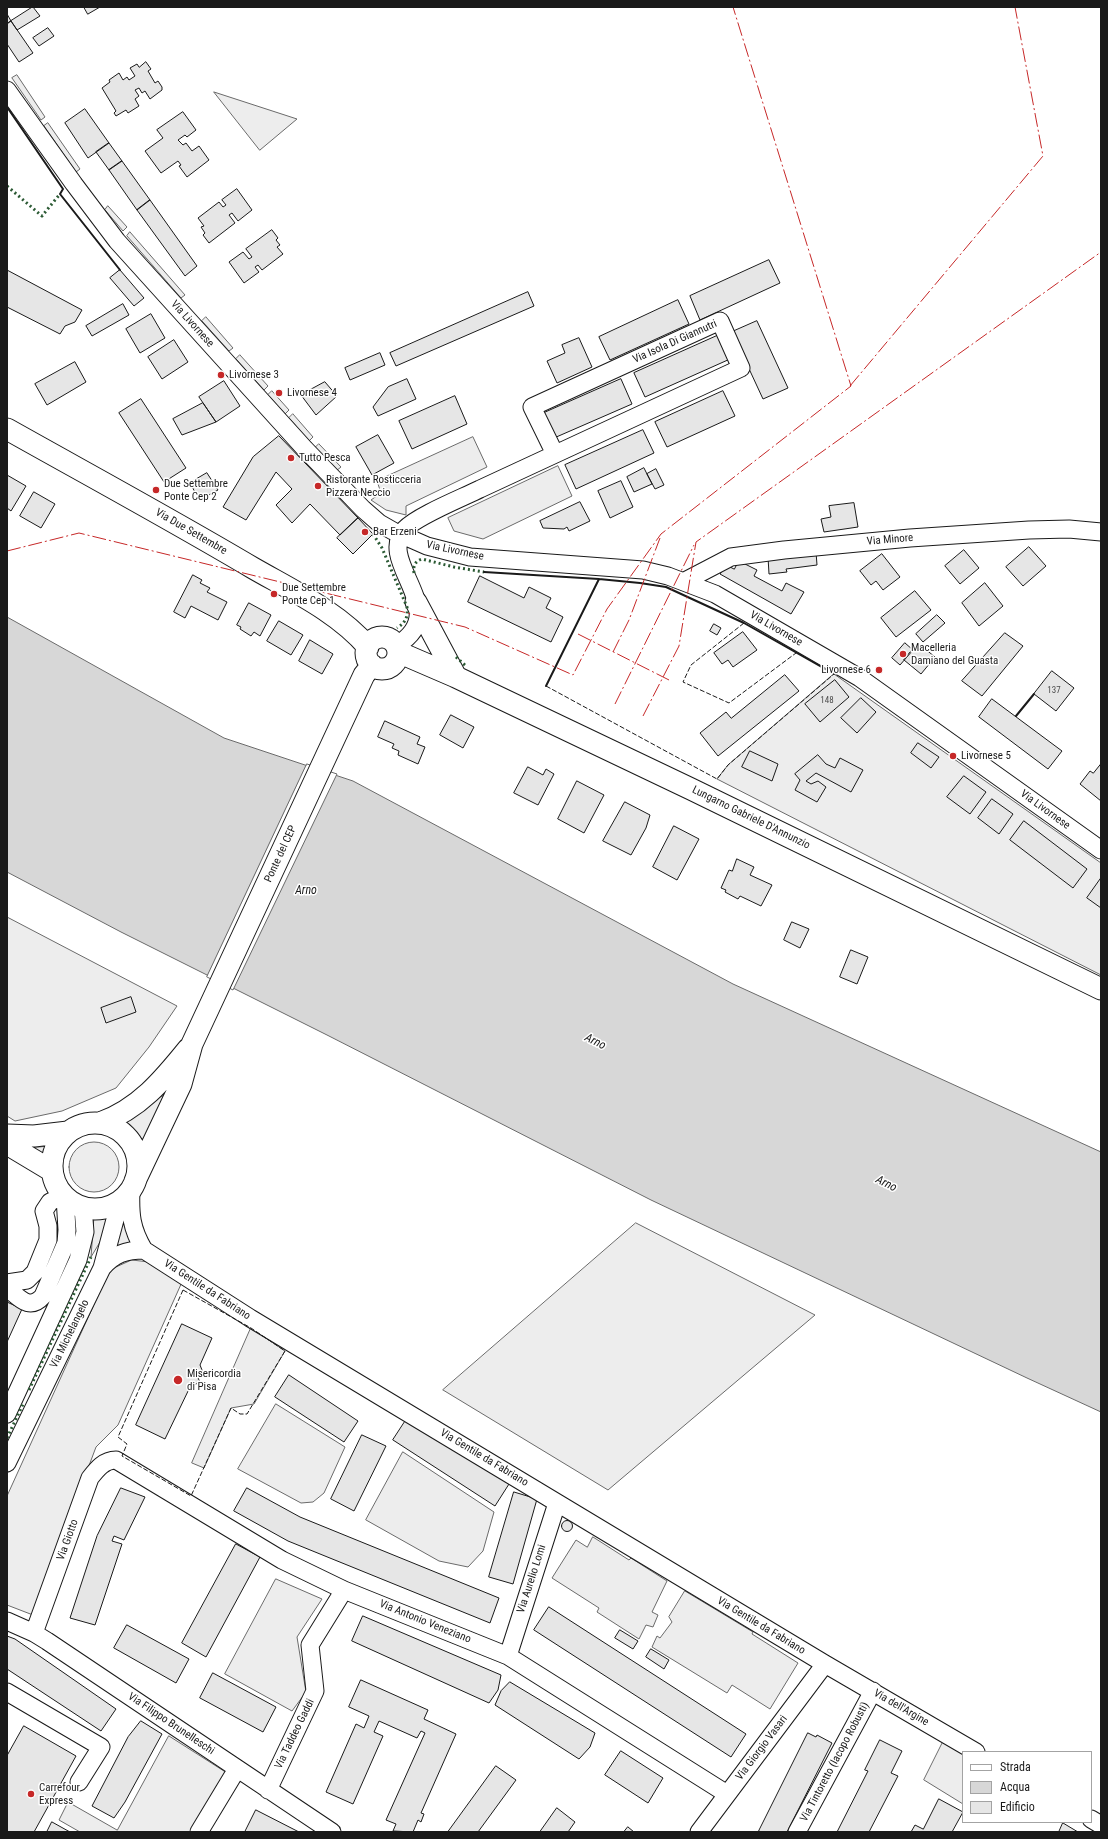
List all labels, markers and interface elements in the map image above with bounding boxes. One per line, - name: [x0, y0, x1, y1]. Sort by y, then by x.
- street label: Via Livornese: [168, 298, 216, 350]
- street label: Via Isola Di Giannutri: [631, 318, 719, 366]
- place label: Livornese 3: [229, 368, 279, 382]
- marker: Livornese 3: [216, 370, 226, 380]
- place label: Livornese 4: [287, 386, 337, 400]
- marker: Livornese 4: [274, 388, 284, 398]
- place label: Tutto Pesca: [299, 451, 351, 465]
- marker: Tutto Pesca: [286, 453, 296, 463]
- place label: Ristorante Rosticceria Pizzera Neccio: [326, 473, 421, 499]
- place label: Due Settembre Ponte Cep 2: [164, 477, 228, 503]
- marker: Ristorante Rosticceria Pizzera Neccio: [313, 481, 323, 491]
- marker: Due Settembre Ponte Cep 2: [151, 485, 161, 495]
- street label: Via Due Settembre: [153, 506, 229, 558]
- place label: Bar Erzeni: [373, 525, 417, 539]
- marker: Bar Erzeni: [360, 527, 370, 537]
- street label: Via Minore: [866, 531, 914, 549]
- street label: Via Livornese: [425, 538, 485, 564]
- place label: Due Settembre Ponte Cep 1: [282, 581, 346, 607]
- marker: Due Settembre Ponte Cep 1: [269, 589, 279, 599]
- street label: Via Livornese: [747, 609, 805, 649]
- place label: Macelleria Damiano del Guasta: [911, 641, 998, 667]
- marker: Macelleria Damiano del Guasta: [898, 649, 908, 659]
- place label: Livornese 6: [821, 663, 871, 677]
- marker: Livornese 6: [874, 665, 884, 675]
- house number: 137: [1047, 686, 1061, 696]
- house number: 148: [820, 696, 834, 706]
- place label: Livornese 5: [961, 749, 1011, 763]
- marker: Livornese 5: [948, 751, 958, 761]
- street label: Lungarno Gabriele D'Annunzio: [690, 784, 812, 852]
- street label: Via Livornese: [1017, 787, 1073, 833]
- street label: Ponte del CEP: [262, 823, 300, 885]
- water label: Arno: [295, 884, 317, 898]
- water label: Arno: [582, 1031, 608, 1053]
- water label: Arno: [873, 1173, 899, 1195]
- street label: Via Gentile da Fabriano: [161, 1257, 253, 1323]
- street label: Via Michelangelo: [48, 1298, 92, 1370]
- place label: Misericordia di Pisa: [187, 1367, 241, 1393]
- marker: Misericordia di Pisa: [172, 1374, 184, 1386]
- street label: Via Gentile da Fabriano: [438, 1426, 530, 1490]
- street label: Via Giotto: [54, 1518, 82, 1562]
- street label: Via Aurelio Lomi: [515, 1543, 549, 1615]
- street label: Via Gentile da Fabriano: [715, 1594, 807, 1658]
- street label: Via Antonio Veneziano: [377, 1598, 473, 1646]
- street label: Via dell'Argine: [871, 1687, 931, 1729]
- street label: Via Filippo Brunelleschi: [125, 1690, 217, 1758]
- street label: Via Taddeo Gaddi: [272, 1697, 318, 1771]
- street label: Via Tintoretto (Iacopo Robusti): [798, 1700, 872, 1824]
- street label: Via Giorgio Vasari: [733, 1713, 791, 1783]
- legend: [962, 1751, 1092, 1823]
- text: Strada: [1000, 1760, 1031, 1774]
- text: Acqua: [1000, 1780, 1030, 1794]
- place label: Carrefour Express: [39, 1781, 80, 1807]
- marker: Carrefour Express: [26, 1789, 36, 1799]
- text: Edificio: [1000, 1800, 1035, 1814]

